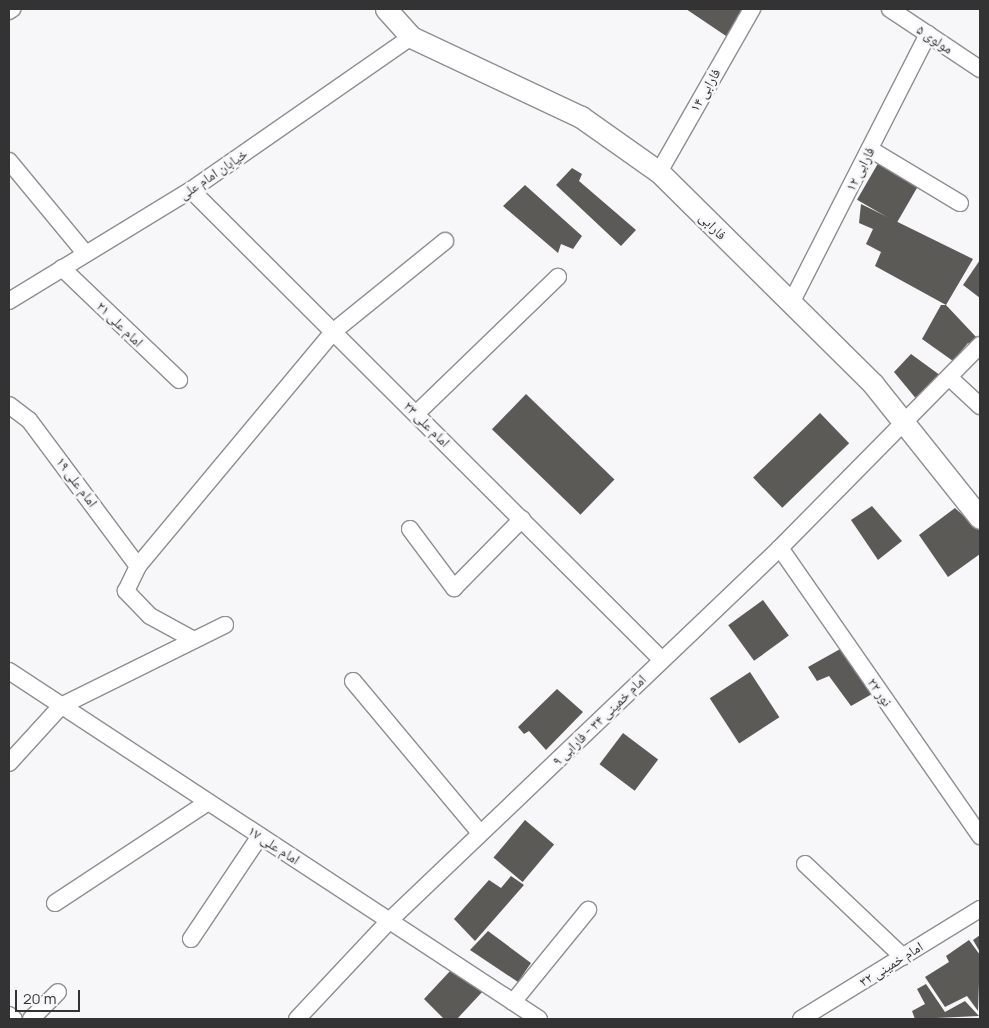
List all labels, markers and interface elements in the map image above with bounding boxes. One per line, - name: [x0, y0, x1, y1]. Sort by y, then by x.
- street label: مولوی ۵: [914, 21, 956, 57]
- street label: فارابی ۱۴: [686, 65, 724, 115]
- street label: فارابی ۱۲: [842, 144, 878, 194]
- street label: خیابان امام علی: [176, 145, 250, 203]
- street label: فارابی: [696, 209, 730, 243]
- street label: امام علی ۲۱: [93, 298, 147, 350]
- street label: امام علی ۲۳: [400, 397, 454, 451]
- street label: امام علی ۱۹: [53, 454, 101, 510]
- street label: امام خمینی ۳۴ - فارابی ۹: [549, 671, 649, 769]
- street label: نور ۲۲: [864, 674, 896, 710]
- street label: امام علی ۱۷: [245, 822, 303, 868]
- street label: امام خمینی ۳۲: [856, 938, 926, 990]
- scale bar: [18, 980, 82, 1012]
- text: 20 m: [23, 988, 56, 1009]

